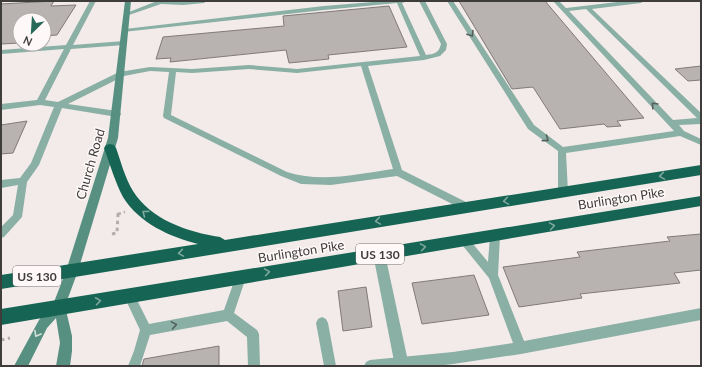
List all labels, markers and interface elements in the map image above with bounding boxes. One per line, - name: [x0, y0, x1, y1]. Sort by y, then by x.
- north arrow: [12, 12, 52, 52]
- one-way arrow: [467, 30, 474, 37]
- text: N: [21, 34, 34, 49]
- one-way arrow: [652, 102, 659, 110]
- street label: Church Road: [72, 127, 108, 201]
- one-way arrow: [542, 134, 549, 141]
- one-way arrow: [659, 171, 666, 180]
- street label: Burlington Pike: [577, 183, 665, 213]
- one-way arrow: [503, 196, 510, 204]
- one-way arrow: [143, 211, 150, 218]
- one-way arrow: [375, 216, 381, 225]
- one-way arrow: [549, 222, 555, 231]
- street label: Burlington Pike: [257, 236, 345, 266]
- one-way arrow: [420, 243, 427, 252]
- road number: US 130: [356, 244, 404, 264]
- one-way arrow: [178, 248, 184, 257]
- road number: US 130: [13, 266, 61, 286]
- one-way arrow: [264, 268, 271, 277]
- one-way arrow: [95, 297, 101, 306]
- one-way arrow: [171, 321, 177, 329]
- one-way arrow: [35, 330, 42, 337]

